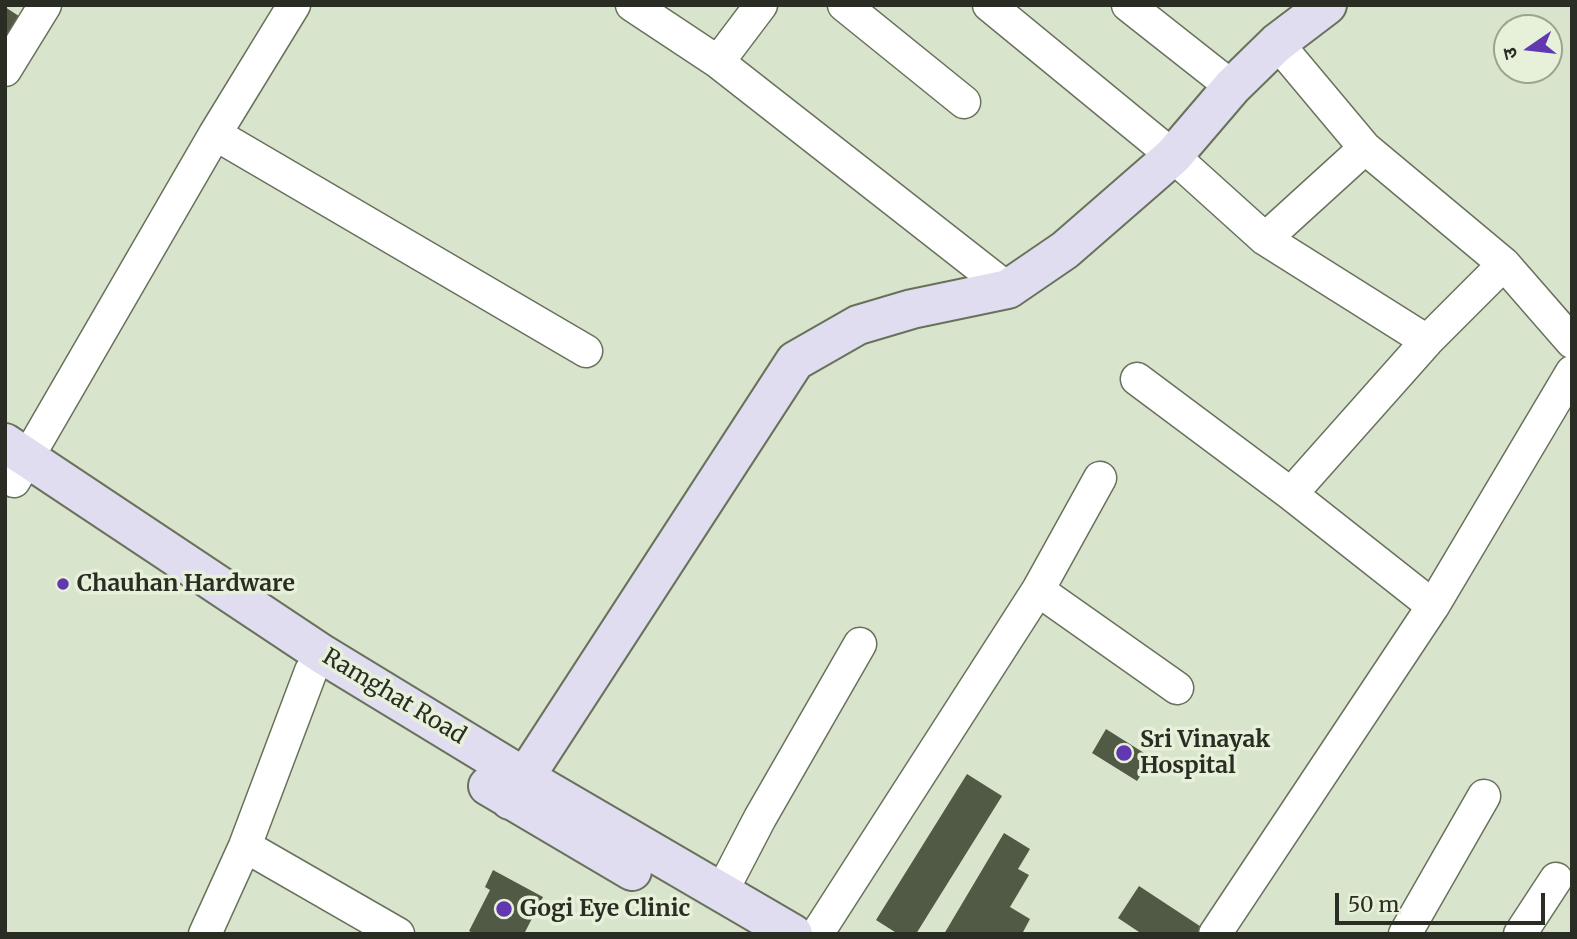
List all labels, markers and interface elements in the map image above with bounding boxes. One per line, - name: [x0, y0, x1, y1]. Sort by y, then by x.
- north arrow: [1493, 14, 1563, 84]
- text: उ: [1497, 45, 1523, 62]
- place label: Chauhan Hardware: [77, 570, 295, 598]
- marker: Chauhan Hardware: [55, 576, 71, 592]
- street label: Ramghat Road: [317, 643, 471, 751]
- place label: Sri Vinayak Hospital: [1140, 726, 1270, 780]
- marker: Sri Vinayak Hospital: [1114, 743, 1134, 763]
- scale bar: [1339, 880, 1549, 924]
- text: 50 m: [1348, 891, 1399, 918]
- place label: Gogi Eye Clinic: [520, 895, 690, 923]
- marker: Gogi Eye Clinic: [494, 899, 514, 919]

